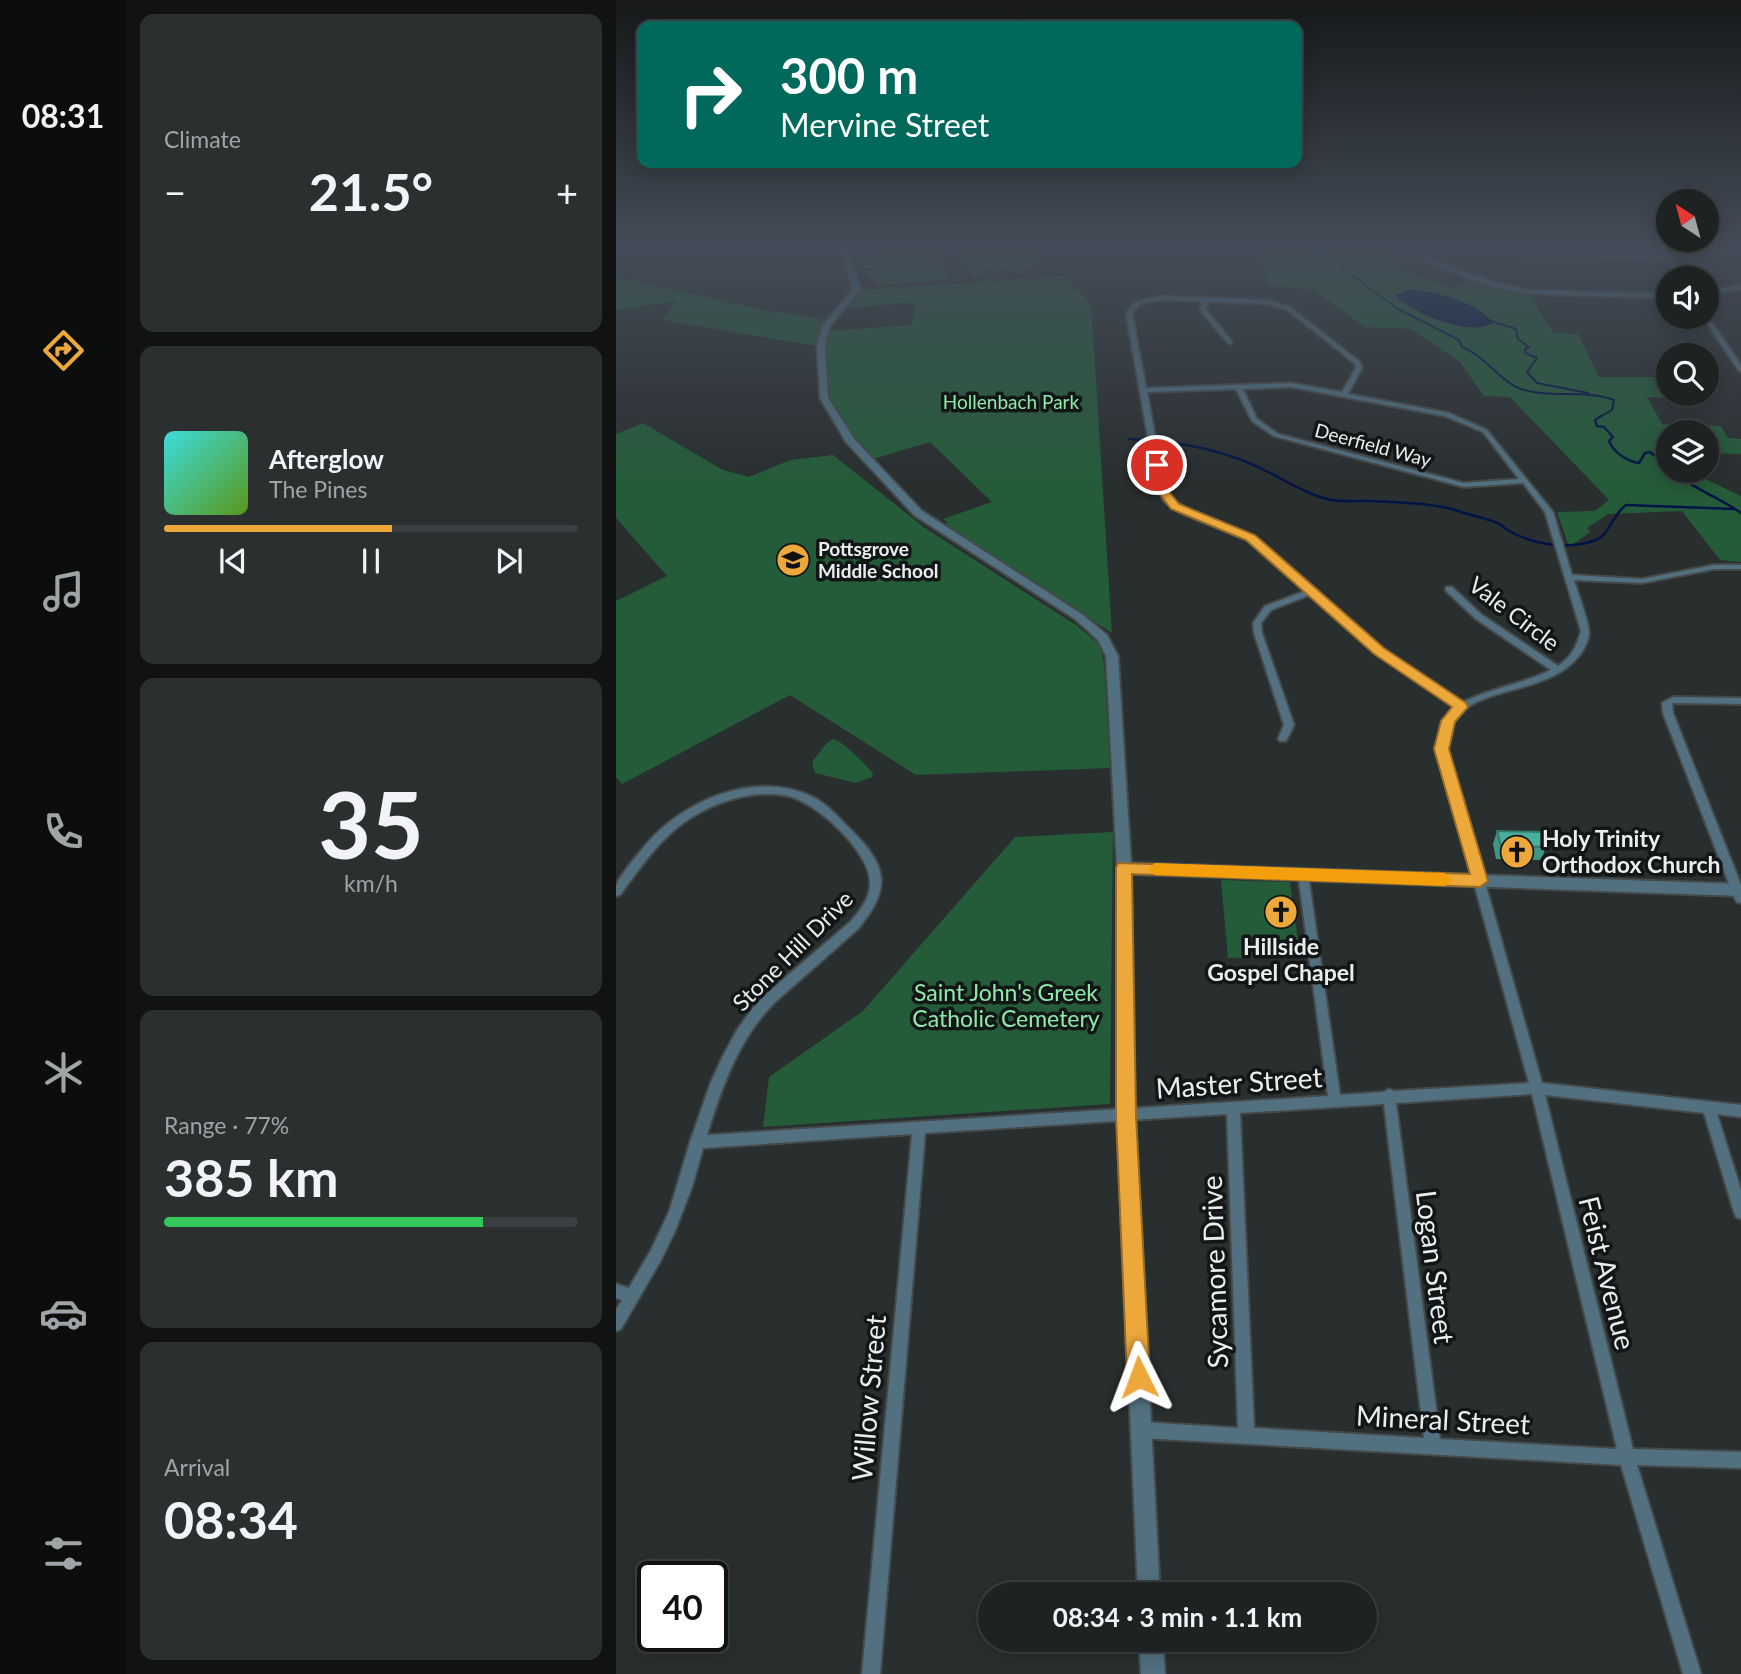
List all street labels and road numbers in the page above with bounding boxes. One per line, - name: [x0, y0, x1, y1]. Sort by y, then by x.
- street label: Deerfield Way: [1312, 418, 1434, 471]
- street label: Vale Circle: [1464, 570, 1565, 656]
- street label: Stone Hill Drive: [726, 884, 858, 1016]
- street label: Master Street: [1155, 1059, 1323, 1105]
- street label: Sycamore Drive: [1194, 1175, 1234, 1369]
- street label: Logan Street: [1410, 1188, 1462, 1345]
- street label: Feist Avenue: [1572, 1192, 1643, 1353]
- street label: Willow Street: [844, 1313, 892, 1482]
- street label: Mineral Street: [1355, 1397, 1531, 1441]

